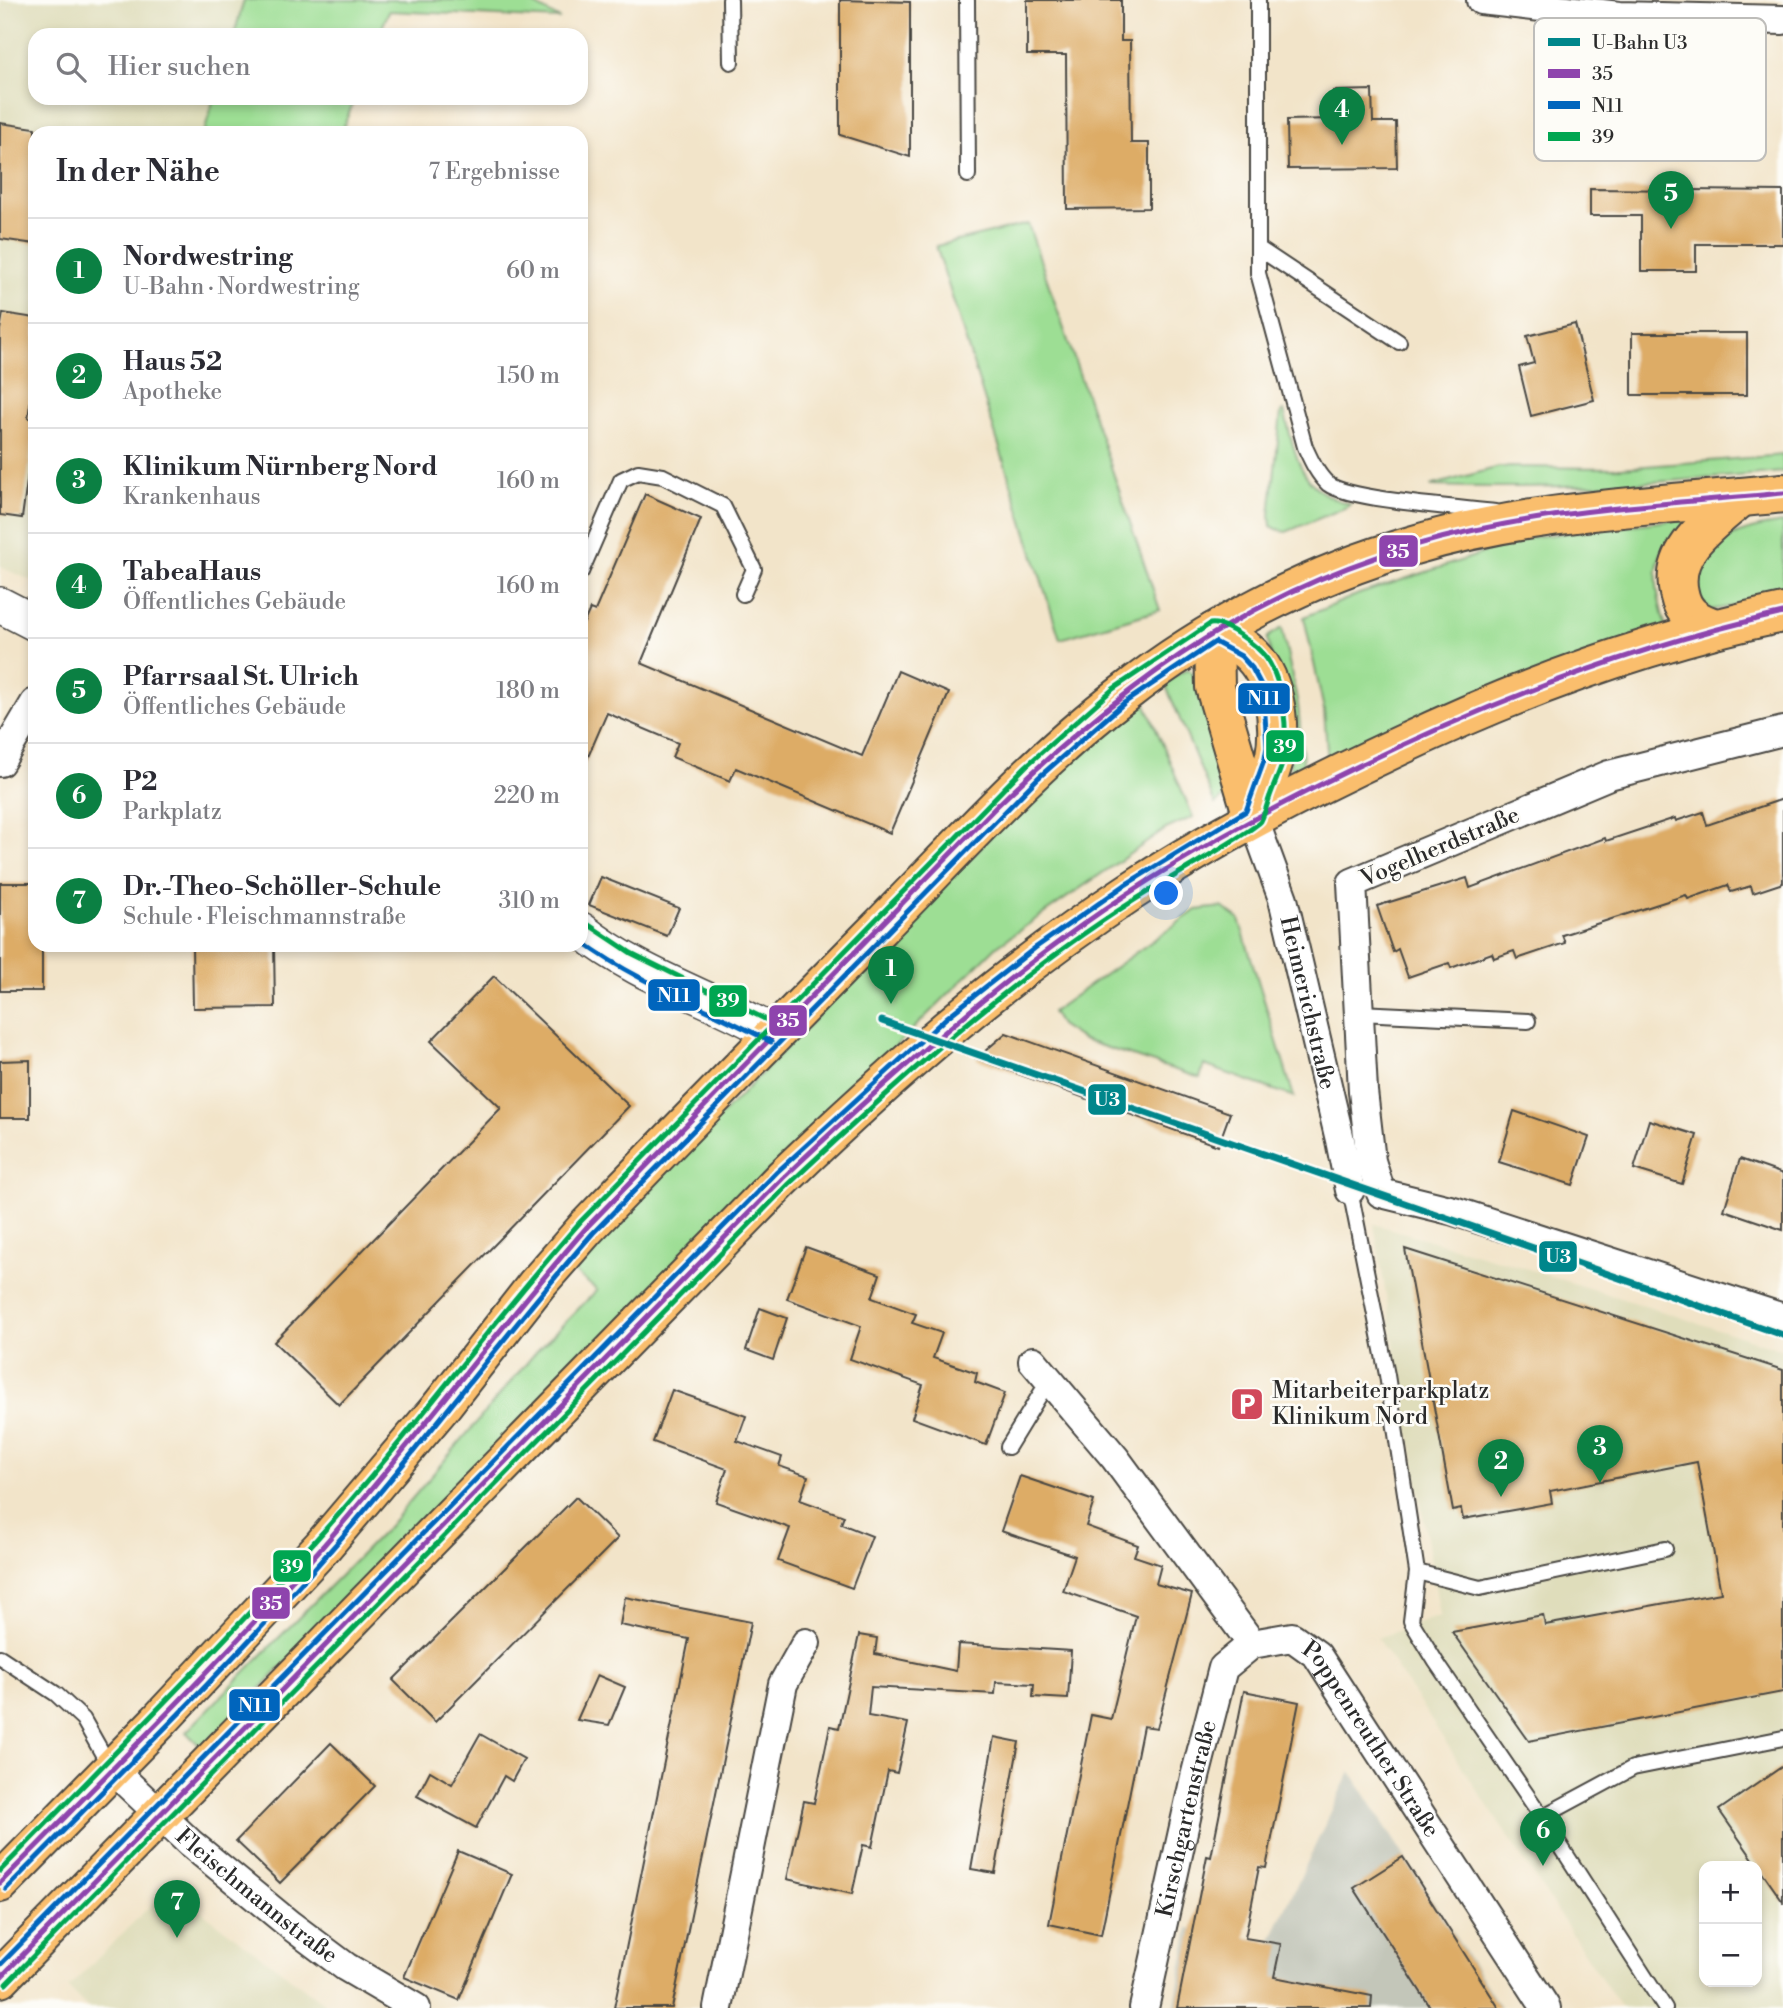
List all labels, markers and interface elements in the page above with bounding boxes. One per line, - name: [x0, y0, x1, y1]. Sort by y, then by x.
- legend: [1534, 18, 1766, 161]
- search box: [28, 28, 588, 105]
- text: U-Bahn U3: [1592, 31, 1688, 55]
- icon: search: [52, 48, 90, 86]
- text: Hier suchen: [108, 51, 250, 83]
- text: 35: [1592, 62, 1613, 86]
- pin: 4: [1319, 87, 1365, 145]
- text: N11: [1592, 94, 1623, 118]
- text: 39: [1592, 125, 1614, 149]
- text: In der Nähe: [56, 153, 220, 191]
- text: 7 Ergebnisse: [429, 158, 560, 186]
- pin: 5: [1648, 171, 1694, 229]
- text: Nordwestring: [123, 241, 293, 273]
- text: 1: [73, 257, 85, 285]
- text: 60 m: [506, 257, 560, 285]
- text: U-Bahn · Nordwestring: [123, 273, 360, 301]
- text: Haus 52: [123, 346, 222, 378]
- text: 2: [72, 362, 86, 390]
- text: 150 m: [497, 362, 560, 390]
- text: Apotheke: [123, 378, 222, 406]
- text: Klinikum Nürnberg Nord: [123, 451, 438, 483]
- text: 3: [72, 467, 86, 495]
- text: 160 m: [497, 467, 560, 495]
- text: Krankenhaus: [123, 483, 261, 511]
- line badge: 35: [1378, 534, 1419, 568]
- text: 35: [1386, 540, 1410, 564]
- text: TabeaHaus: [123, 556, 261, 588]
- text: 4: [71, 572, 87, 600]
- text: 160 m: [497, 572, 560, 600]
- text: Öffentliches Gebäude: [123, 588, 346, 616]
- text: Pfarrsaal St. Ulrich: [123, 661, 359, 693]
- text: 5: [72, 677, 86, 705]
- text: 180 m: [496, 677, 560, 705]
- line badge: N11: [1237, 682, 1291, 715]
- text: N11: [1247, 687, 1281, 711]
- text: Öffentliches Gebäude: [123, 693, 346, 721]
- line badge: 39: [1265, 729, 1305, 763]
- text: 39: [1273, 735, 1297, 759]
- text: P2: [123, 766, 157, 798]
- text: 6: [72, 782, 86, 810]
- text: 220 m: [494, 782, 560, 810]
- text: Parkplatz: [123, 798, 222, 826]
- street label: Vogelherdstraße: [1355, 801, 1524, 893]
- text: Dr.-Theo-Schöller-Schule: [123, 871, 441, 903]
- your location: [1149, 876, 1183, 910]
- text: 7: [72, 887, 86, 915]
- text: 310 m: [499, 887, 560, 915]
- text: Schule · Fleischmannstraße: [123, 903, 406, 931]
- street label: Heimerichstraße: [1274, 913, 1342, 1092]
- pin: 1: [868, 946, 914, 1004]
- line badge: N11: [647, 978, 701, 1012]
- text: N11: [657, 984, 691, 1008]
- line badge: 39: [708, 984, 748, 1018]
- text: 39: [716, 989, 740, 1013]
- line badge: 35: [768, 1004, 808, 1037]
- text: 35: [776, 1009, 800, 1033]
- line badge: U3: [1087, 1083, 1127, 1116]
- text: U3: [1094, 1088, 1120, 1112]
- line badge: U3: [1538, 1240, 1578, 1273]
- text: U3: [1545, 1245, 1571, 1269]
- place label: Mitarbeiterparkplatz Klinikum Nord: [1272, 1377, 1489, 1431]
- parking icon: Mitarbeiterparkplatz Klinikum Nord: [1228, 1385, 1266, 1423]
- pin: 3: [1577, 1425, 1623, 1483]
- pin: 2: [1478, 1439, 1524, 1497]
- line badge: 39: [272, 1549, 312, 1583]
- text: 39: [280, 1555, 304, 1579]
- line badge: 35: [251, 1586, 291, 1620]
- text: 35: [259, 1592, 283, 1616]
- street label: Poppenreuther Straße: [1297, 1635, 1446, 1843]
- line badge: N11: [228, 1688, 281, 1722]
- text: N11: [238, 1694, 272, 1718]
- street label: Kirschgartenstraße: [1150, 1717, 1223, 1920]
- pin: 6: [1520, 1808, 1566, 1866]
- street label: Fleischmannstraße: [169, 1823, 343, 1970]
- map controls: [1699, 1861, 1762, 1987]
- button: +: [1699, 1861, 1762, 1924]
- pin: 7: [154, 1880, 200, 1938]
- button: −: [1699, 1924, 1762, 1987]

